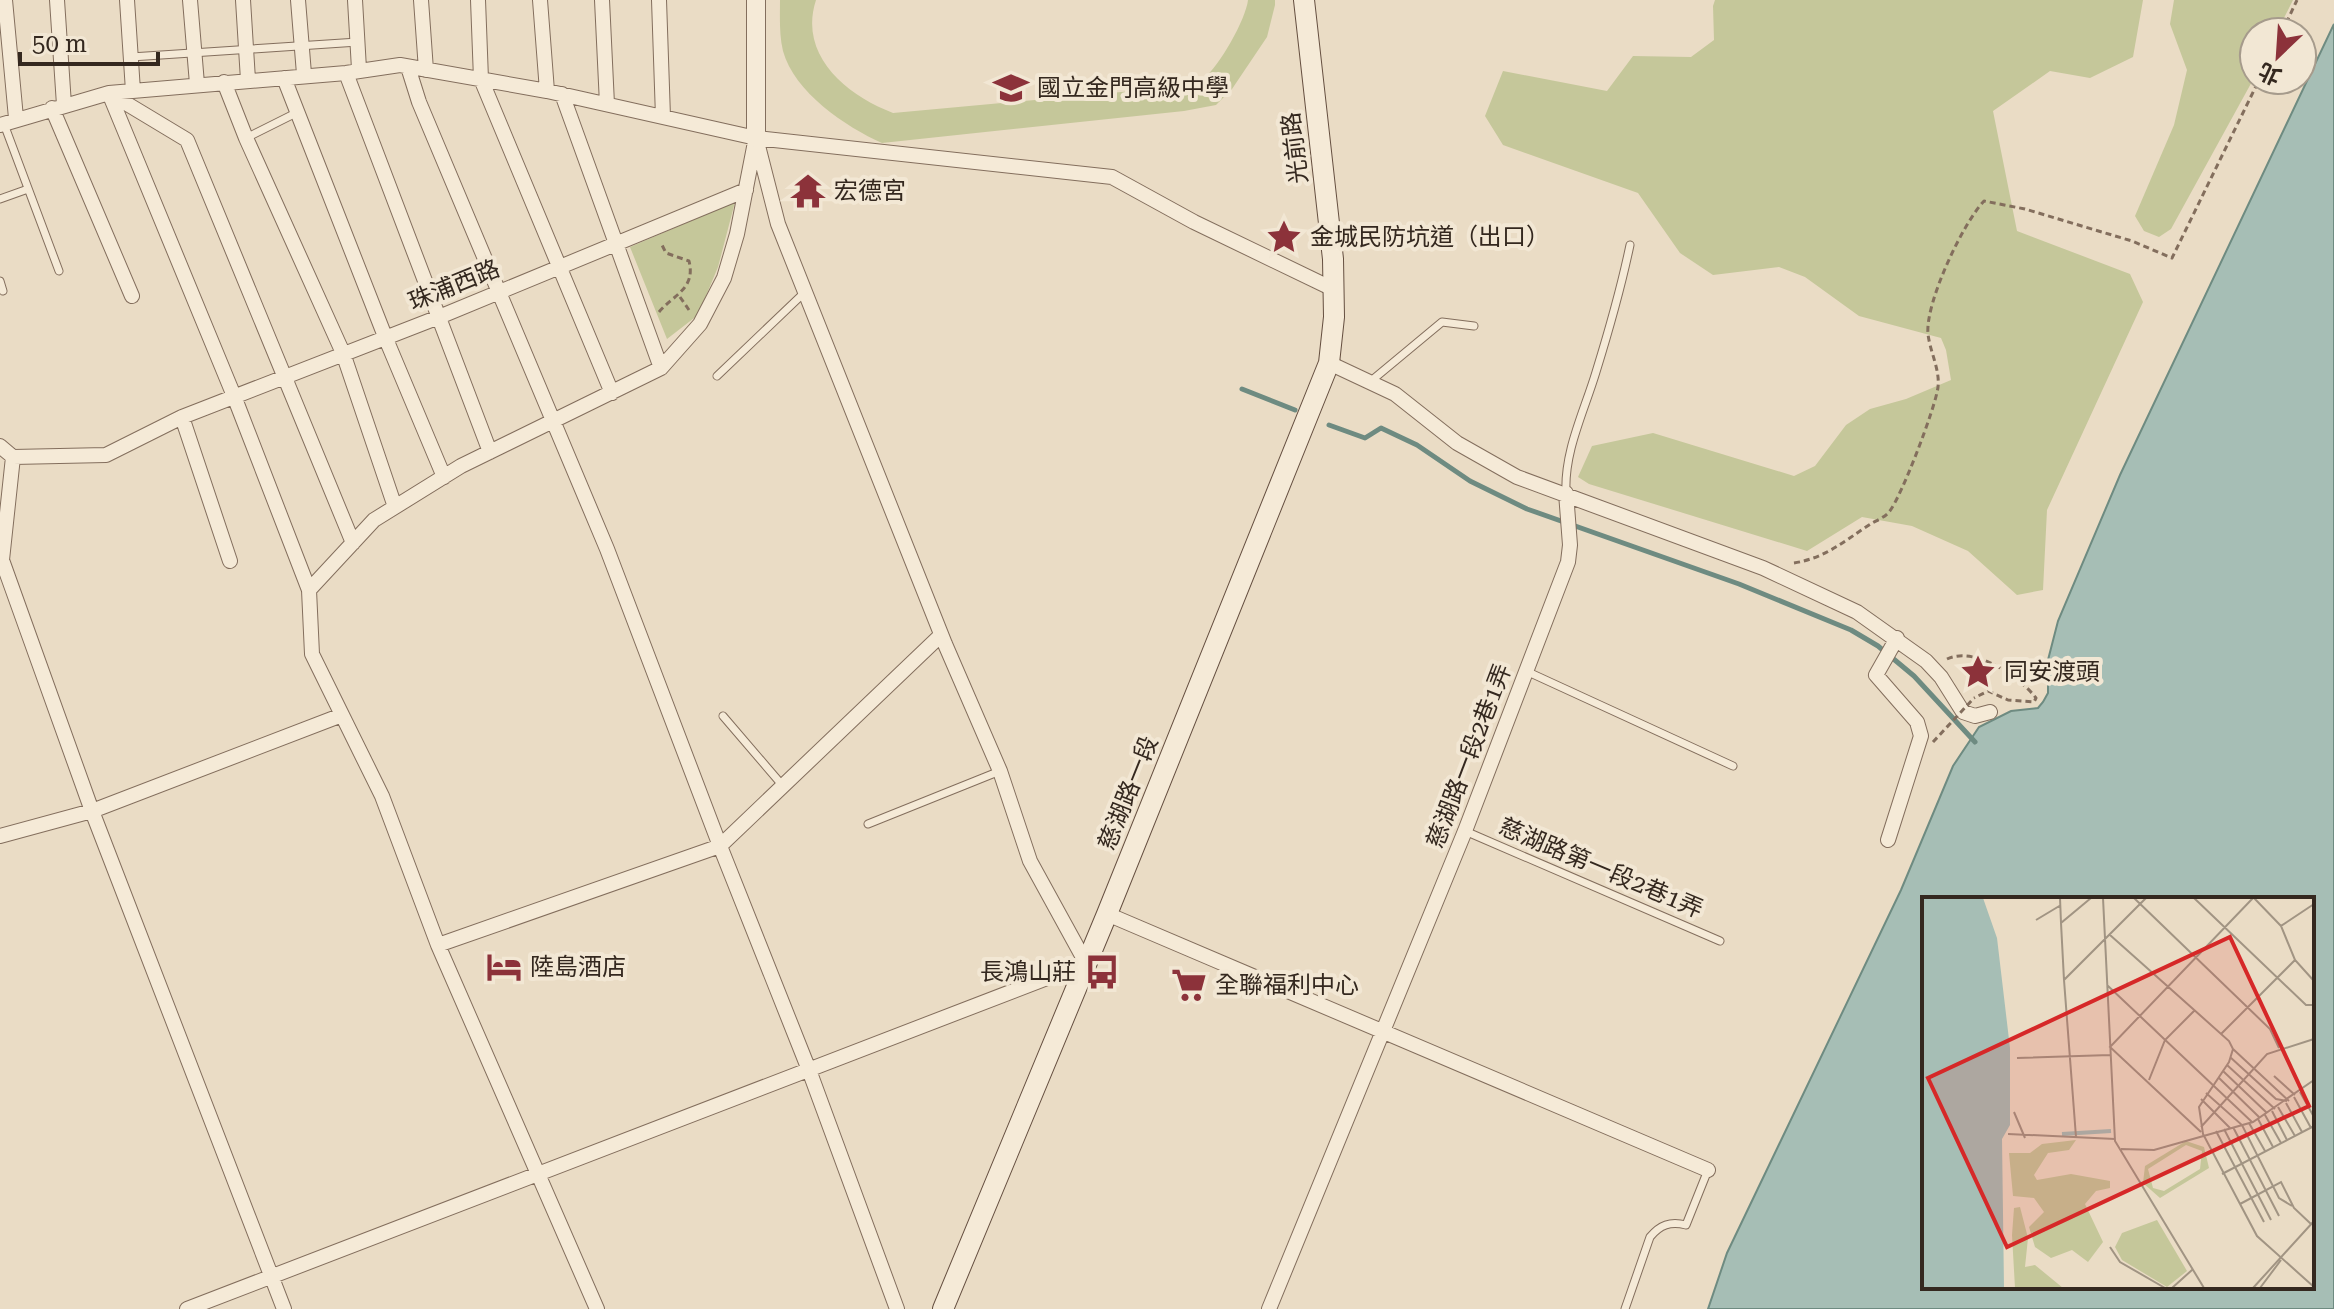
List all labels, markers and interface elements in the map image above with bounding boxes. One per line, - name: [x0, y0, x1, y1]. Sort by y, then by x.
- scale bar: [20, 16, 158, 66]
- north arrow: [2238, 16, 2318, 96]
- text: 50 m: [32, 30, 87, 58]
- text: 北: [2254, 58, 2285, 90]
- school or university icon: 國立金門高級中學: [992, 69, 1030, 107]
- place label: 國立金門高級中學: [1037, 74, 1229, 102]
- street label: 光前路: [1277, 111, 1313, 185]
- temple icon: 宏德宮: [789, 172, 827, 210]
- place label: 宏德宮: [834, 177, 906, 205]
- place icon: 金城民防坑道（出口）: [1265, 218, 1303, 256]
- place label: 金城民防坑道（出口）: [1310, 223, 1550, 251]
- street label: 珠浦西路: [404, 254, 504, 316]
- place icon: 同安渡頭: [1959, 653, 1997, 691]
- place label: 同安渡頭: [2004, 658, 2100, 686]
- street label: 慈湖路一段2巷1弄: [1421, 660, 1517, 852]
- street label: 慈湖路一段: [1093, 732, 1163, 854]
- street label: 慈湖路第一段2巷1弄: [1495, 812, 1707, 924]
- inset map: [1922, 897, 2314, 1289]
- hotel icon: 陸島酒店: [485, 948, 523, 986]
- place label: 陸島酒店: [530, 953, 626, 981]
- bus stop icon: 長鴻山莊: [1083, 953, 1121, 991]
- place label: 長鴻山莊: [980, 958, 1076, 986]
- supermarket icon: 全聯福利中心: [1170, 966, 1208, 1004]
- place label: 全聯福利中心: [1215, 971, 1359, 999]

